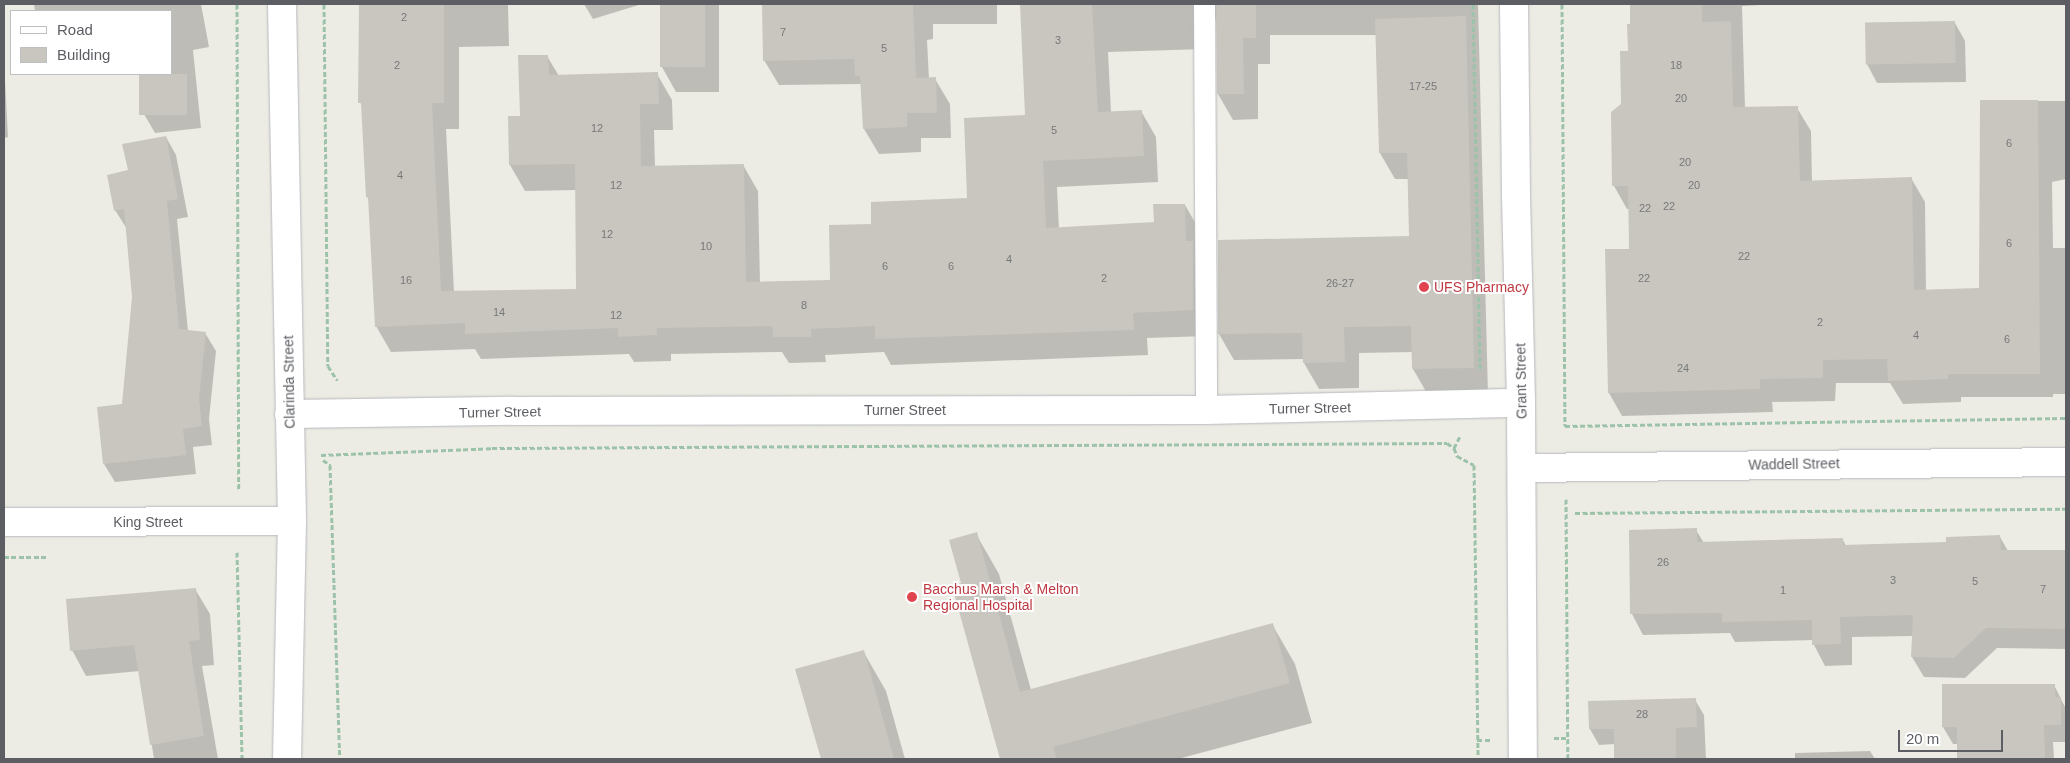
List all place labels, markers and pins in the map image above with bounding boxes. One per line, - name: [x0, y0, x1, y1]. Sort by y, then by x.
- place label: UFS Pharmacy: [1434, 279, 1529, 295]
- marker: UFS Pharmacy: [1418, 281, 1430, 293]
- place label: Bacchus Marsh & Melton Regional Hospital: [923, 581, 1079, 614]
- marker: Bacchus Marsh & Melton Regional Hospital: [905, 590, 919, 604]

